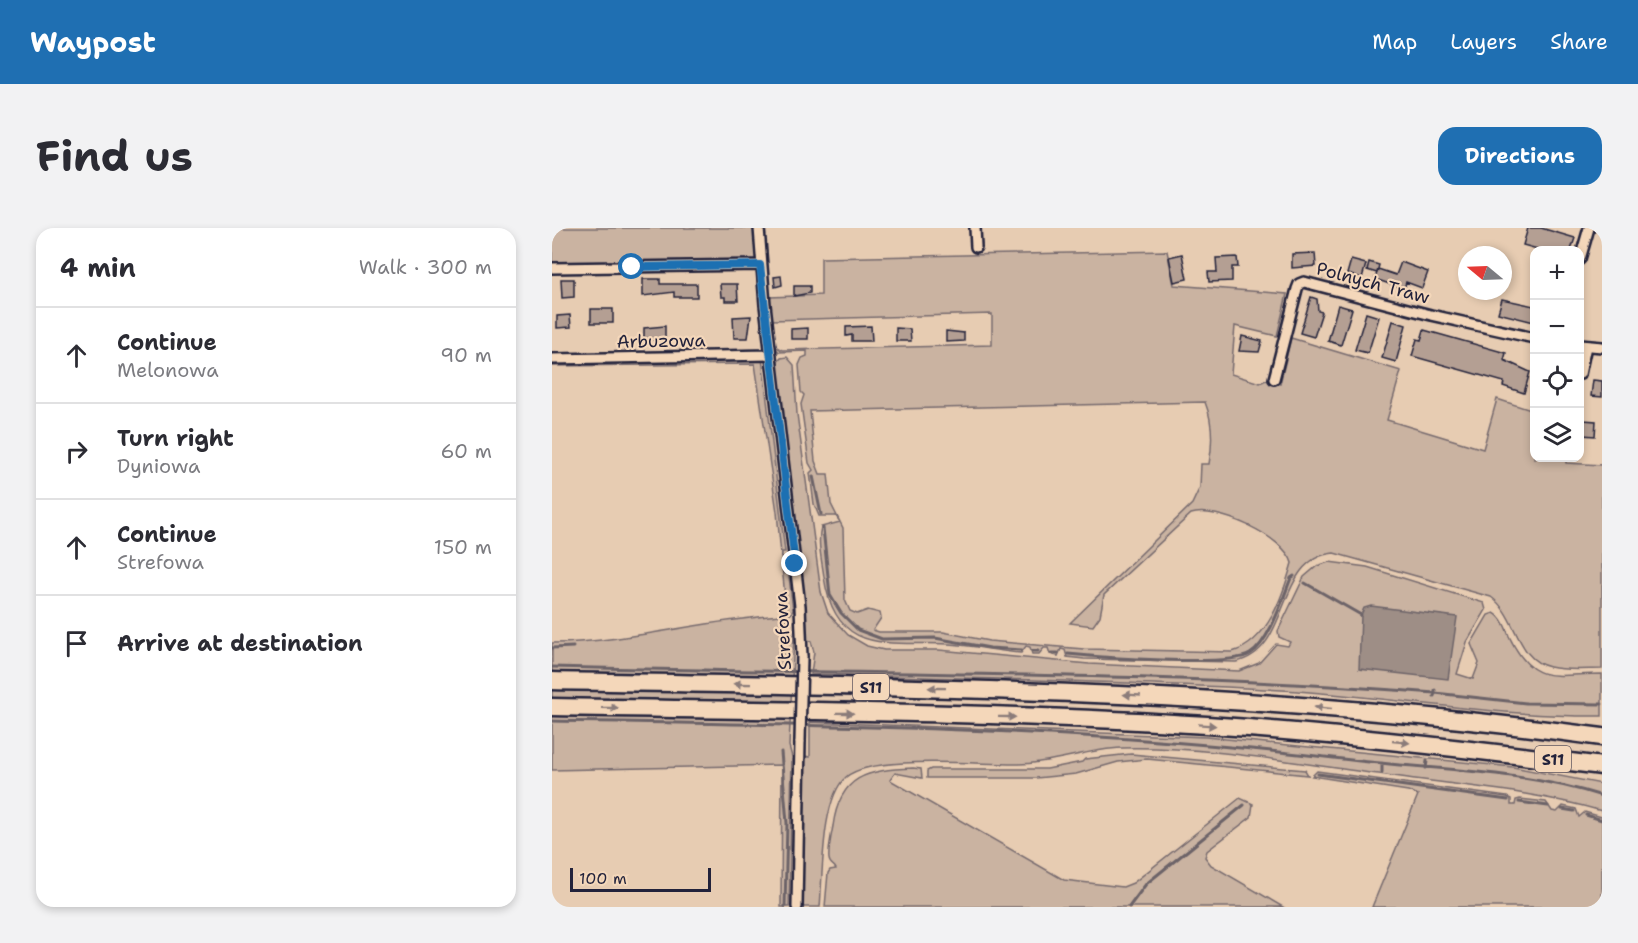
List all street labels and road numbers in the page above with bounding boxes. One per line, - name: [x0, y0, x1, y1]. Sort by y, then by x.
- street label: Polnych Traw: [1314, 256, 1433, 310]
- street label: Arbuzowa: [616, 328, 706, 354]
- street label: Strefowa: [769, 591, 797, 671]
- road number: S11: [853, 674, 889, 700]
- road number: S11: [1535, 746, 1571, 772]

